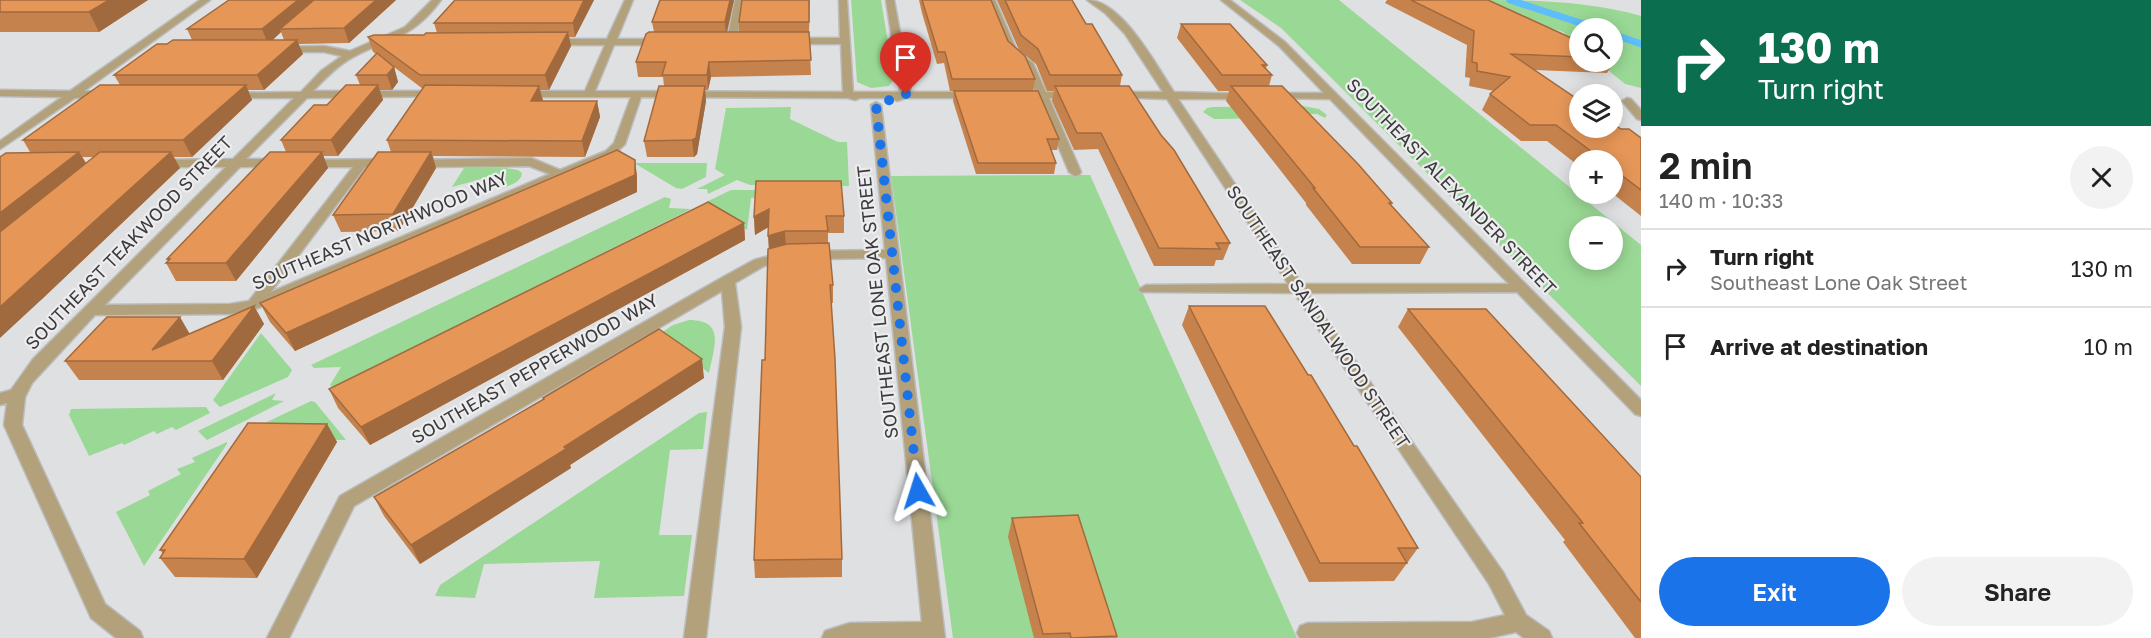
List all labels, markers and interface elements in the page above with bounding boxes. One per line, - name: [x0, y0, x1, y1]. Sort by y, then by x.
- map controls: [1569, 18, 1623, 270]
- button: search: [1569, 18, 1623, 72]
- text: 130 m: [1758, 22, 1880, 72]
- icon: right: [1659, 24, 1737, 102]
- pin: [880, 32, 931, 94]
- icon: arrive: [889, 41, 922, 74]
- text: Turn right: [1758, 73, 1884, 105]
- street label: SOUTHEAST ALEXANDER STREET: [1342, 74, 1561, 299]
- button: layers: [1569, 84, 1623, 138]
- street label: SOUTHEAST TEAKWOOD STREET: [20, 131, 236, 354]
- text: 2 min: [1659, 144, 1753, 187]
- button: close: [2070, 146, 2133, 209]
- button: +: [1569, 150, 1623, 204]
- street label: SOUTHEAST LONE OAK STREET: [852, 164, 902, 440]
- street label: SOUTHEAST NORTHWOOD WAY: [249, 166, 511, 294]
- street label: SOUTHEAST SANDALWOOD STREET: [1222, 181, 1415, 452]
- text: 140 m · 10:33: [1659, 188, 1784, 212]
- button: −: [1569, 216, 1623, 270]
- text: Turn right: [1710, 243, 1814, 270]
- icon: right: [1659, 252, 1692, 285]
- text: 130 m: [2071, 255, 2133, 282]
- text: Southeast Lone Oak Street: [1710, 270, 1967, 294]
- street label: SOUTHEAST PEPPERWOOD WAY: [407, 288, 662, 448]
- icon: arrive: [1659, 330, 1692, 363]
- text: Arrive at destination: [1710, 333, 1928, 360]
- text: 10 m: [2084, 333, 2133, 360]
- position arrow: [886, 459, 950, 523]
- button: Exit: [1659, 557, 1890, 626]
- button: Share: [1902, 557, 2133, 626]

